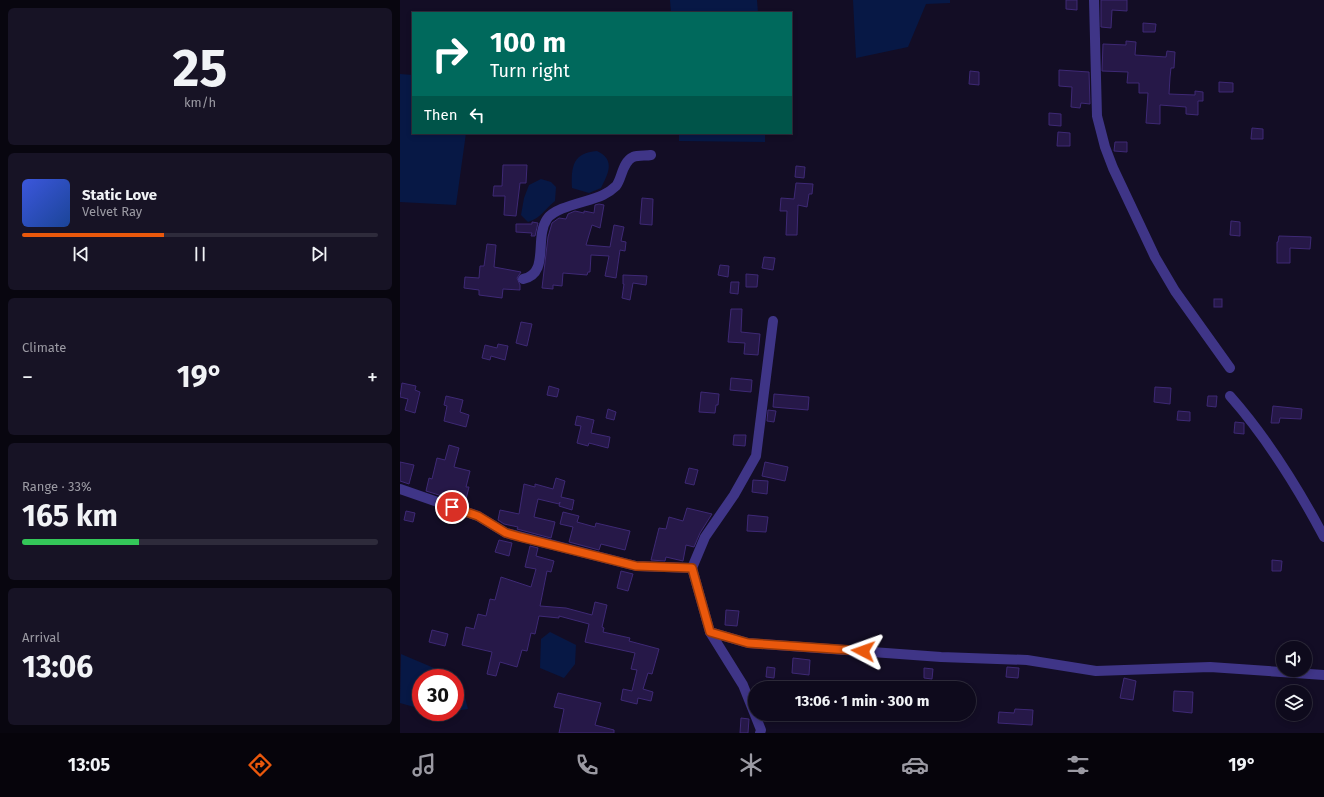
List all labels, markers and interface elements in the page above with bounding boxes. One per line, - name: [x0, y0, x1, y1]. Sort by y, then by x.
- text: 100 m: [490, 26, 566, 59]
- icon: right: [424, 28, 476, 80]
- text: 25: [173, 37, 227, 100]
- text: Turn right: [490, 60, 570, 82]
- text: km/h: [184, 95, 216, 110]
- icon: left: [466, 104, 488, 126]
- text: Then: [424, 106, 458, 124]
- text: Static Love: [82, 186, 157, 204]
- text: Velvet Ray: [82, 204, 142, 219]
- icon: previous: [70, 243, 92, 265]
- icon: pause: [189, 243, 211, 265]
- icon: next: [308, 243, 330, 265]
- text: Climate: [22, 340, 66, 355]
- text: 19°: [177, 359, 223, 395]
- text: −: [22, 364, 33, 391]
- text: +: [367, 364, 378, 391]
- text: Range · 33%: [22, 479, 92, 494]
- pin: [435, 490, 469, 524]
- icon: arrive: [441, 496, 463, 518]
- text: 165 km: [22, 498, 118, 534]
- text: Arrival: [22, 630, 60, 645]
- position arrow: [842, 630, 884, 672]
- map controls: [1276, 641, 1312, 721]
- button: sound: [1276, 641, 1312, 677]
- text: 13:06: [22, 649, 93, 685]
- speed limit sign: 30: [412, 669, 464, 721]
- button: layers: [1276, 685, 1312, 721]
- text: 13:06 · 1 min · 300 m: [795, 692, 929, 710]
- icon: directions: [246, 751, 274, 779]
- icon: music: [410, 751, 438, 779]
- icon: phone: [573, 751, 601, 779]
- icon: climate: [737, 751, 765, 779]
- icon: car: [901, 751, 929, 779]
- icon: filters: [1064, 751, 1092, 779]
- text: 13:05: [68, 754, 110, 776]
- text: 19°: [1228, 754, 1256, 776]

